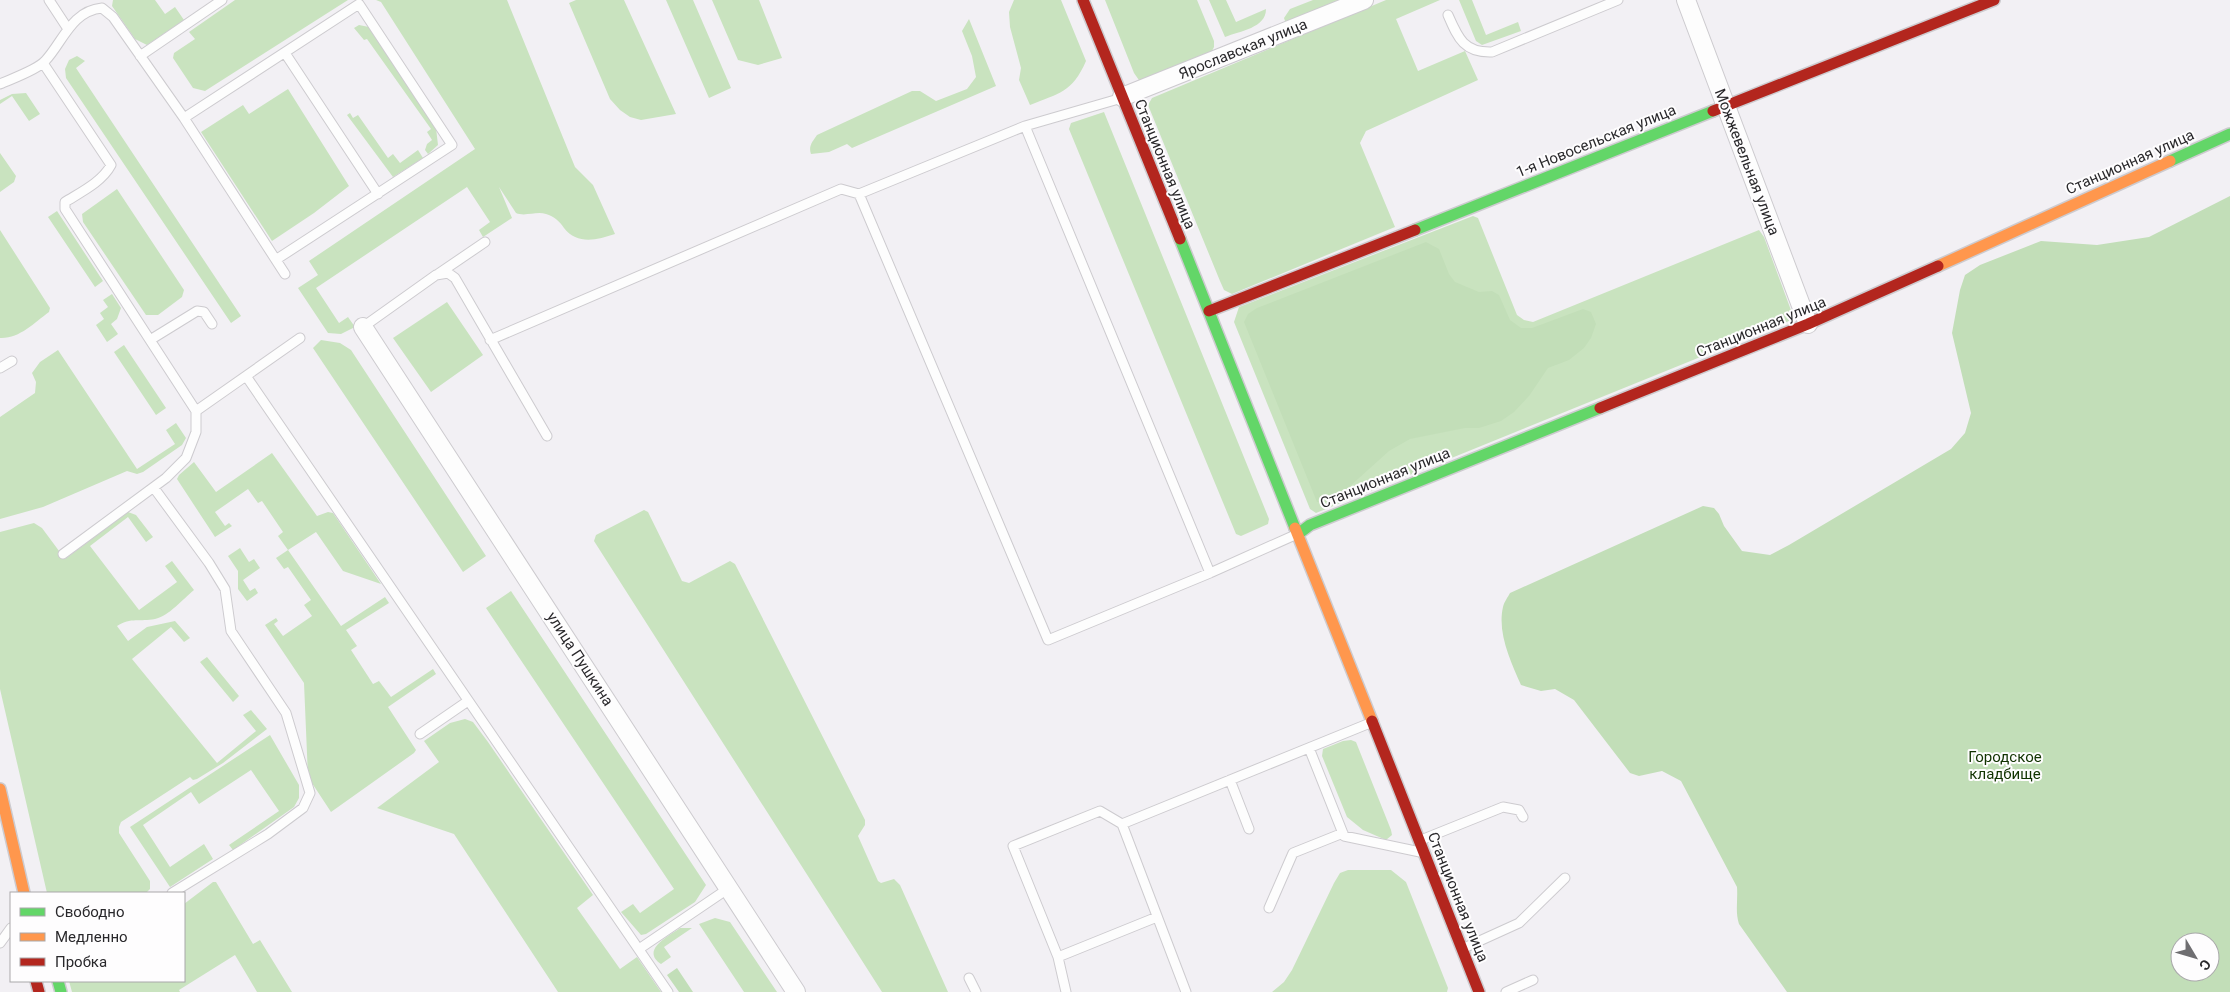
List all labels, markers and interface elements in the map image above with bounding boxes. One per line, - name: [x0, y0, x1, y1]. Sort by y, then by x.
- street label: Ярославская улица: [1176, 15, 1310, 83]
- street label: Можжевельная улица: [1711, 86, 1783, 238]
- street label: Станционная улица: [1131, 96, 1199, 232]
- street label: 1-я Новосельская улица: [1513, 101, 1679, 181]
- street label: Станционная улица: [2063, 126, 2197, 198]
- street label: Станционная улица: [1693, 293, 1829, 361]
- street label: Станционная улица: [1317, 444, 1453, 512]
- street label: улица Пушкина: [543, 609, 617, 709]
- park label: Городское кладбище: [1968, 748, 2042, 783]
- street label: Станционная улица: [1424, 829, 1492, 965]
- legend: [10, 892, 185, 982]
- text: Свободно: [55, 903, 124, 921]
- text: Медленно: [55, 928, 128, 946]
- north arrow: [2170, 932, 2220, 982]
- text: Пробка: [55, 953, 107, 971]
- text: С: [2196, 956, 2214, 974]

